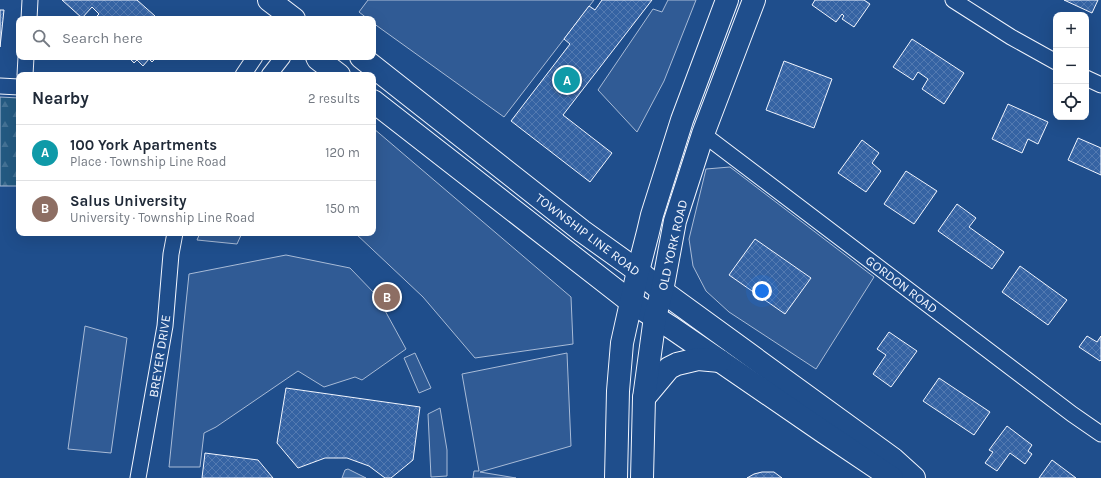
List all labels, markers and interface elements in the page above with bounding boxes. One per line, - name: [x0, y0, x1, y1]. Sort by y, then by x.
- map controls: [1053, 12, 1089, 120]
- button: +: [1053, 12, 1089, 48]
- search box: [16, 16, 376, 60]
- icon: search: [30, 27, 52, 49]
- text: Search here: [62, 29, 143, 47]
- button: −: [1053, 48, 1089, 84]
- pin: A: [554, 65, 580, 95]
- button: locate: [1053, 84, 1089, 120]
- text: Nearby: [32, 88, 89, 108]
- text: 2 results: [308, 91, 360, 106]
- text: 100 York Apartments: [70, 136, 217, 154]
- text: A: [41, 145, 49, 160]
- text: 120 m: [325, 145, 360, 160]
- text: Place · Township Line Road: [70, 154, 226, 169]
- street label: TOWNSHIP LINE ROAD: [532, 190, 643, 279]
- text: Salus University: [70, 192, 187, 210]
- street label: OLD YORK ROAD: [655, 198, 690, 292]
- text: B: [41, 201, 49, 216]
- text: 150 m: [325, 201, 360, 216]
- text: University · Township Line Road: [70, 210, 255, 225]
- street label: GORDON ROAD: [863, 253, 941, 316]
- your location: [752, 281, 772, 301]
- pin: B: [374, 282, 400, 312]
- street label: BREYER DRIVE: [146, 314, 173, 399]

